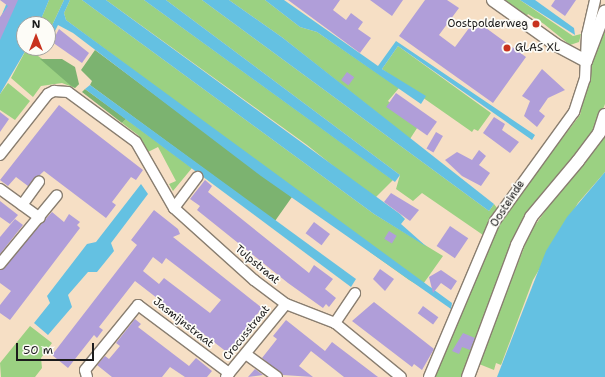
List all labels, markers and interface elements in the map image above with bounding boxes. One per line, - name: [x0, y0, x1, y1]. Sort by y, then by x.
- north arrow: [16, 16, 56, 56]
- text: N: [32, 17, 40, 32]
- place label: Oostpolderweg: [447, 17, 528, 31]
- marker: Oostpolderweg: [531, 19, 541, 29]
- place label: GLAS XL: [515, 41, 560, 55]
- marker: GLAS XL: [502, 43, 512, 53]
- street label: Oosteinde: [488, 178, 528, 230]
- street label: Tulpstraat: [232, 243, 282, 287]
- street label: Jasmijnstraat: [150, 295, 216, 351]
- street label: Crocusstraat: [221, 303, 273, 363]
- scale bar: [18, 335, 96, 361]
- text: 50 m: [23, 342, 53, 358]

